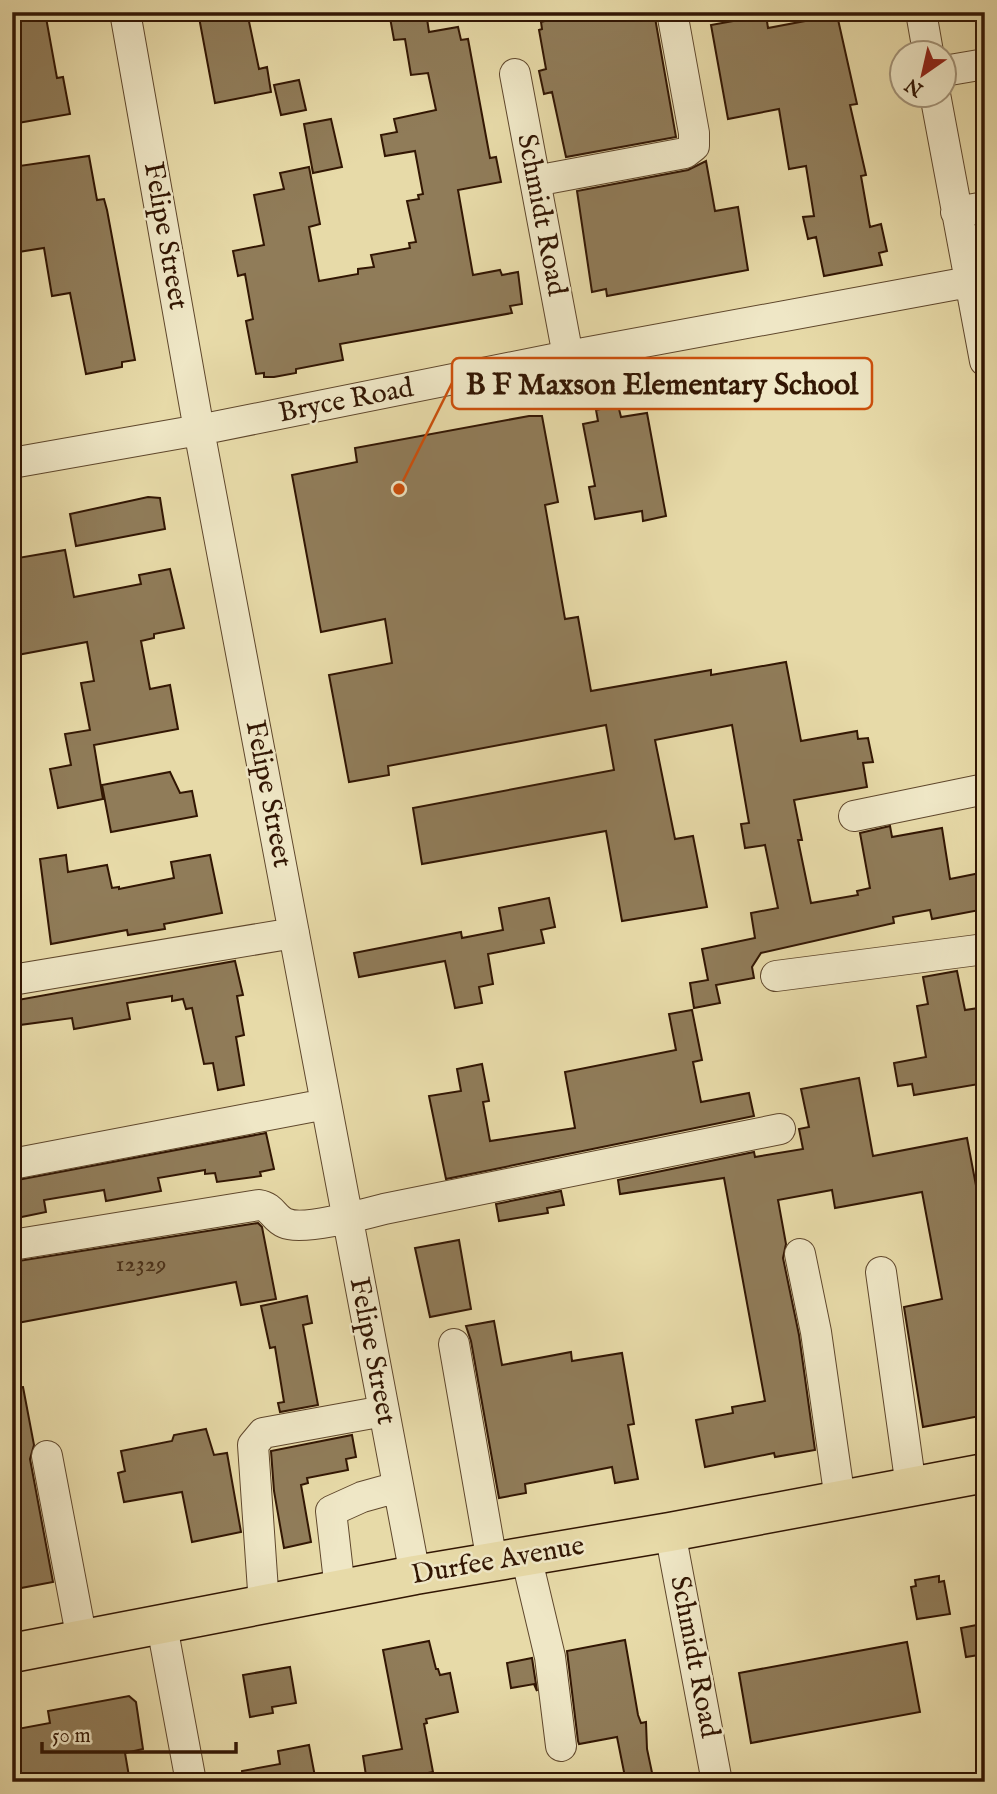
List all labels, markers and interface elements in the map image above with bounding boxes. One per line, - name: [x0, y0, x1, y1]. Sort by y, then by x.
- north arrow: [888, 38, 958, 108]
- text: N: [901, 72, 929, 102]
- street label: Schmidt Road: [508, 131, 574, 299]
- street label: Felipe Street: [135, 159, 195, 313]
- callout: B F Maxson Elementary School: [452, 358, 872, 409]
- text: B F Maxson Elementary School: [466, 367, 859, 405]
- street label: Bryce Road: [276, 371, 416, 431]
- street label: Felipe Street: [237, 717, 299, 871]
- house number: 12329: [116, 1249, 166, 1280]
- street label: Felipe Street: [341, 1274, 403, 1428]
- street label: Durfee Avenue: [409, 1529, 587, 1593]
- street label: Schmidt Road: [661, 1573, 727, 1741]
- scale bar: [42, 1710, 236, 1754]
- text: 50 m: [52, 1723, 91, 1750]

